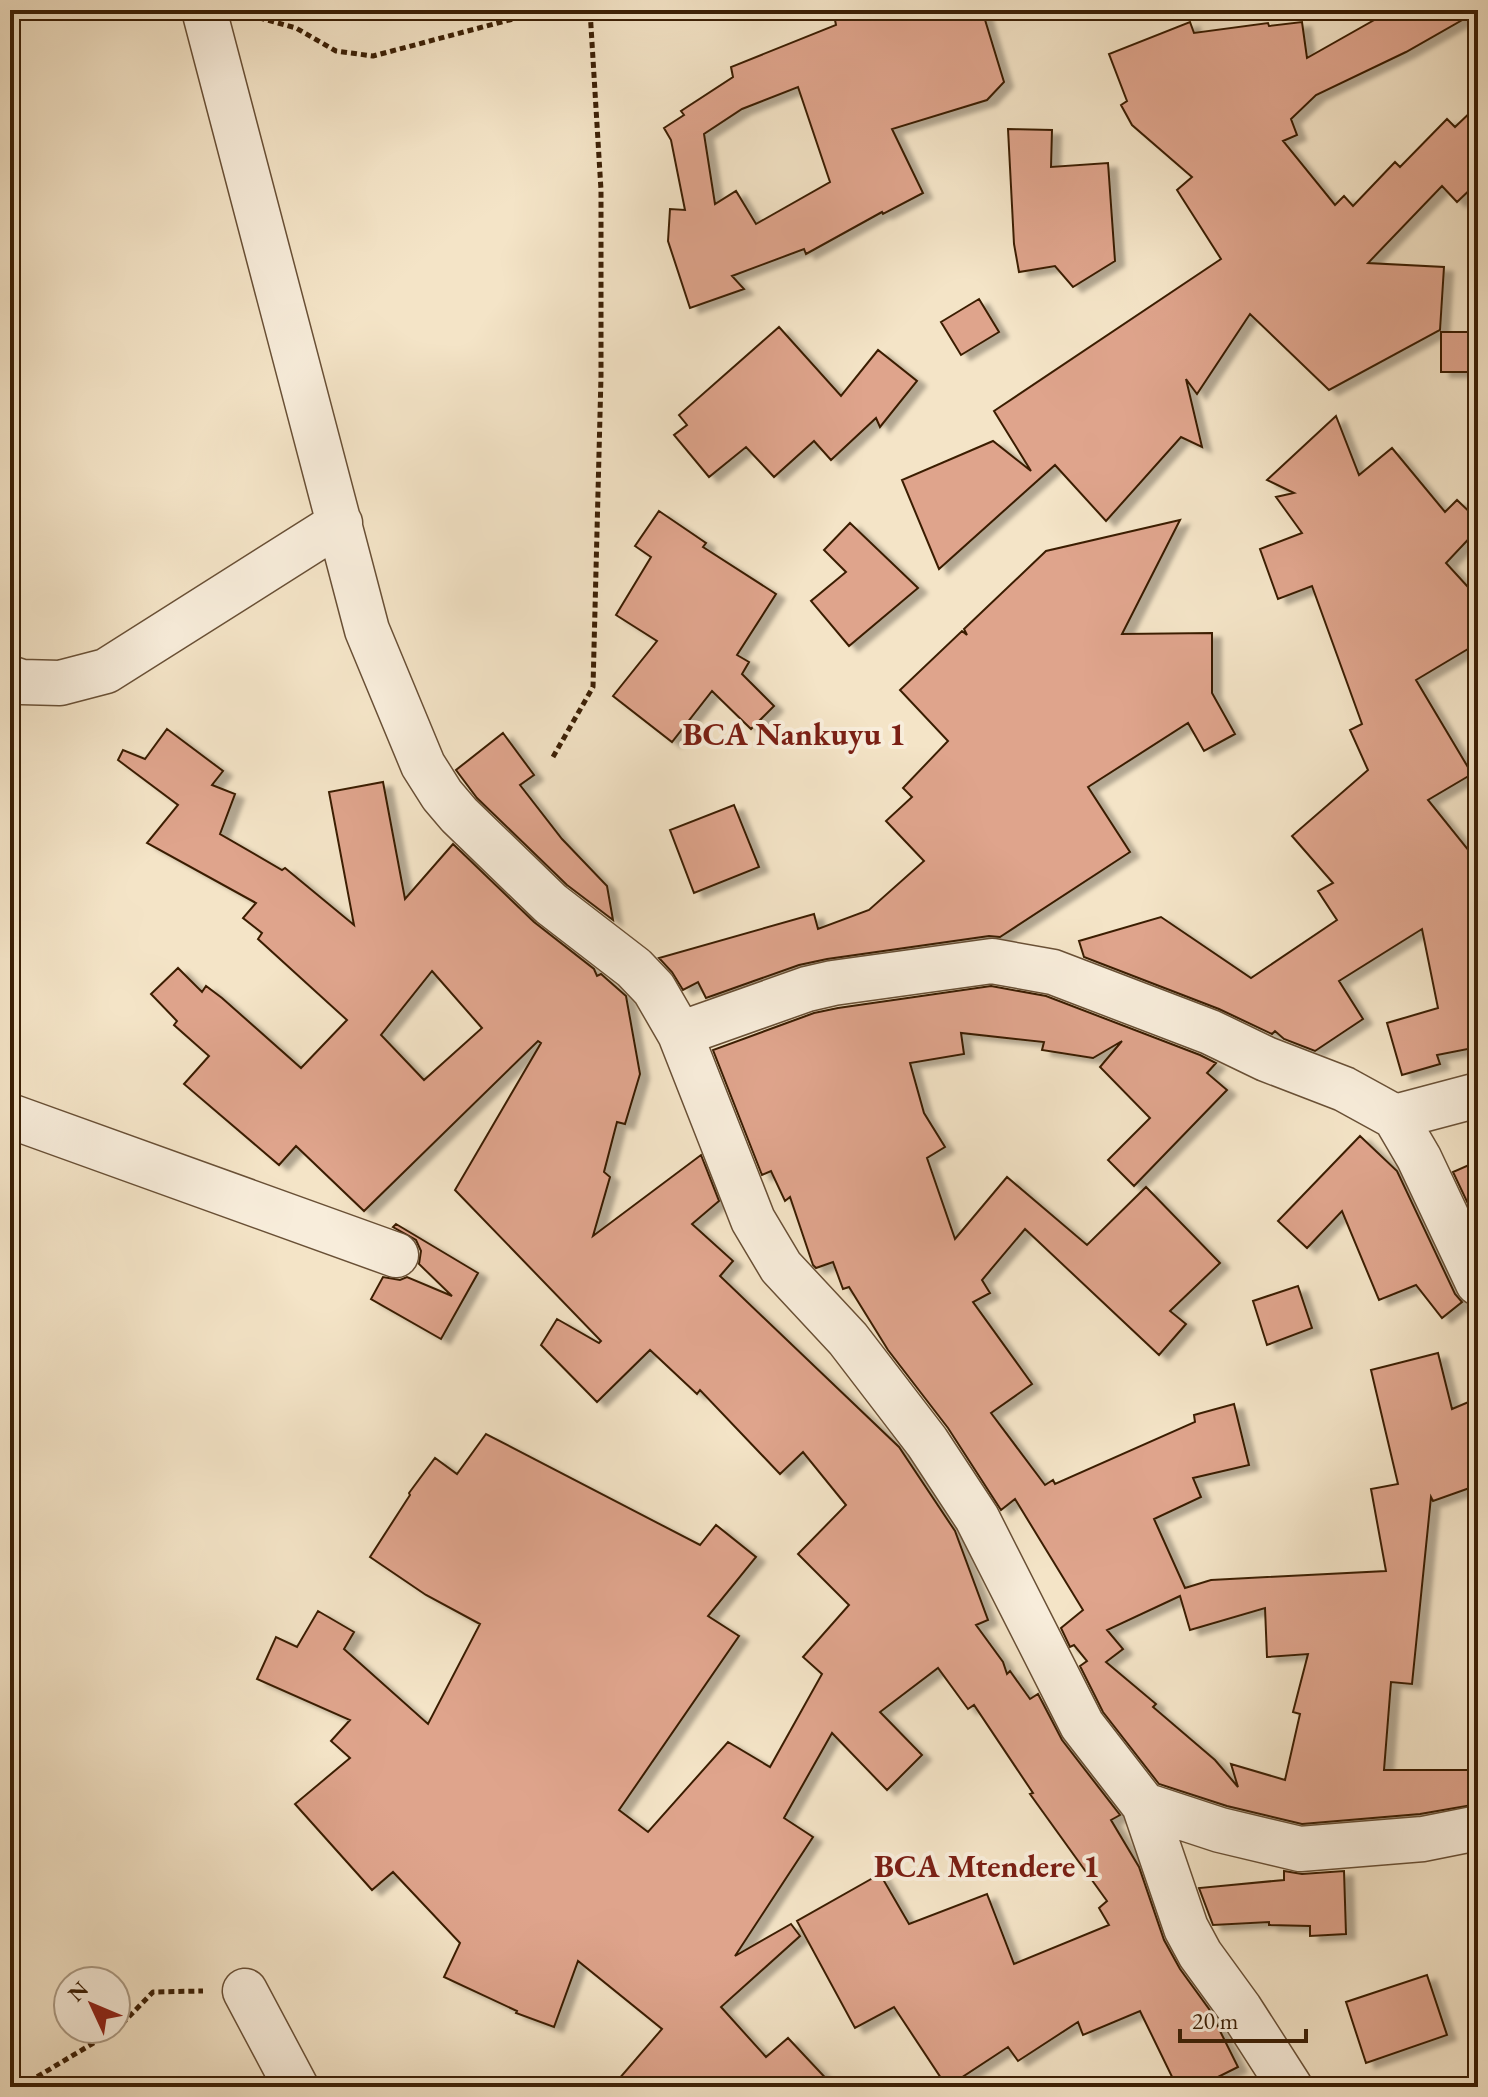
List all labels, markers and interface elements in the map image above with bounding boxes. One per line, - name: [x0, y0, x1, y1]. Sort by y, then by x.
- district label: BCA Nankuyu 1: [682, 713, 906, 755]
- district label: BCA Mtendere 1: [874, 1845, 1100, 1887]
- north arrow: [52, 1965, 132, 2045]
- text: N: [61, 1975, 95, 2008]
- scale bar: [1180, 1993, 1306, 2043]
- text: 20 m: [1192, 2005, 1239, 2036]

